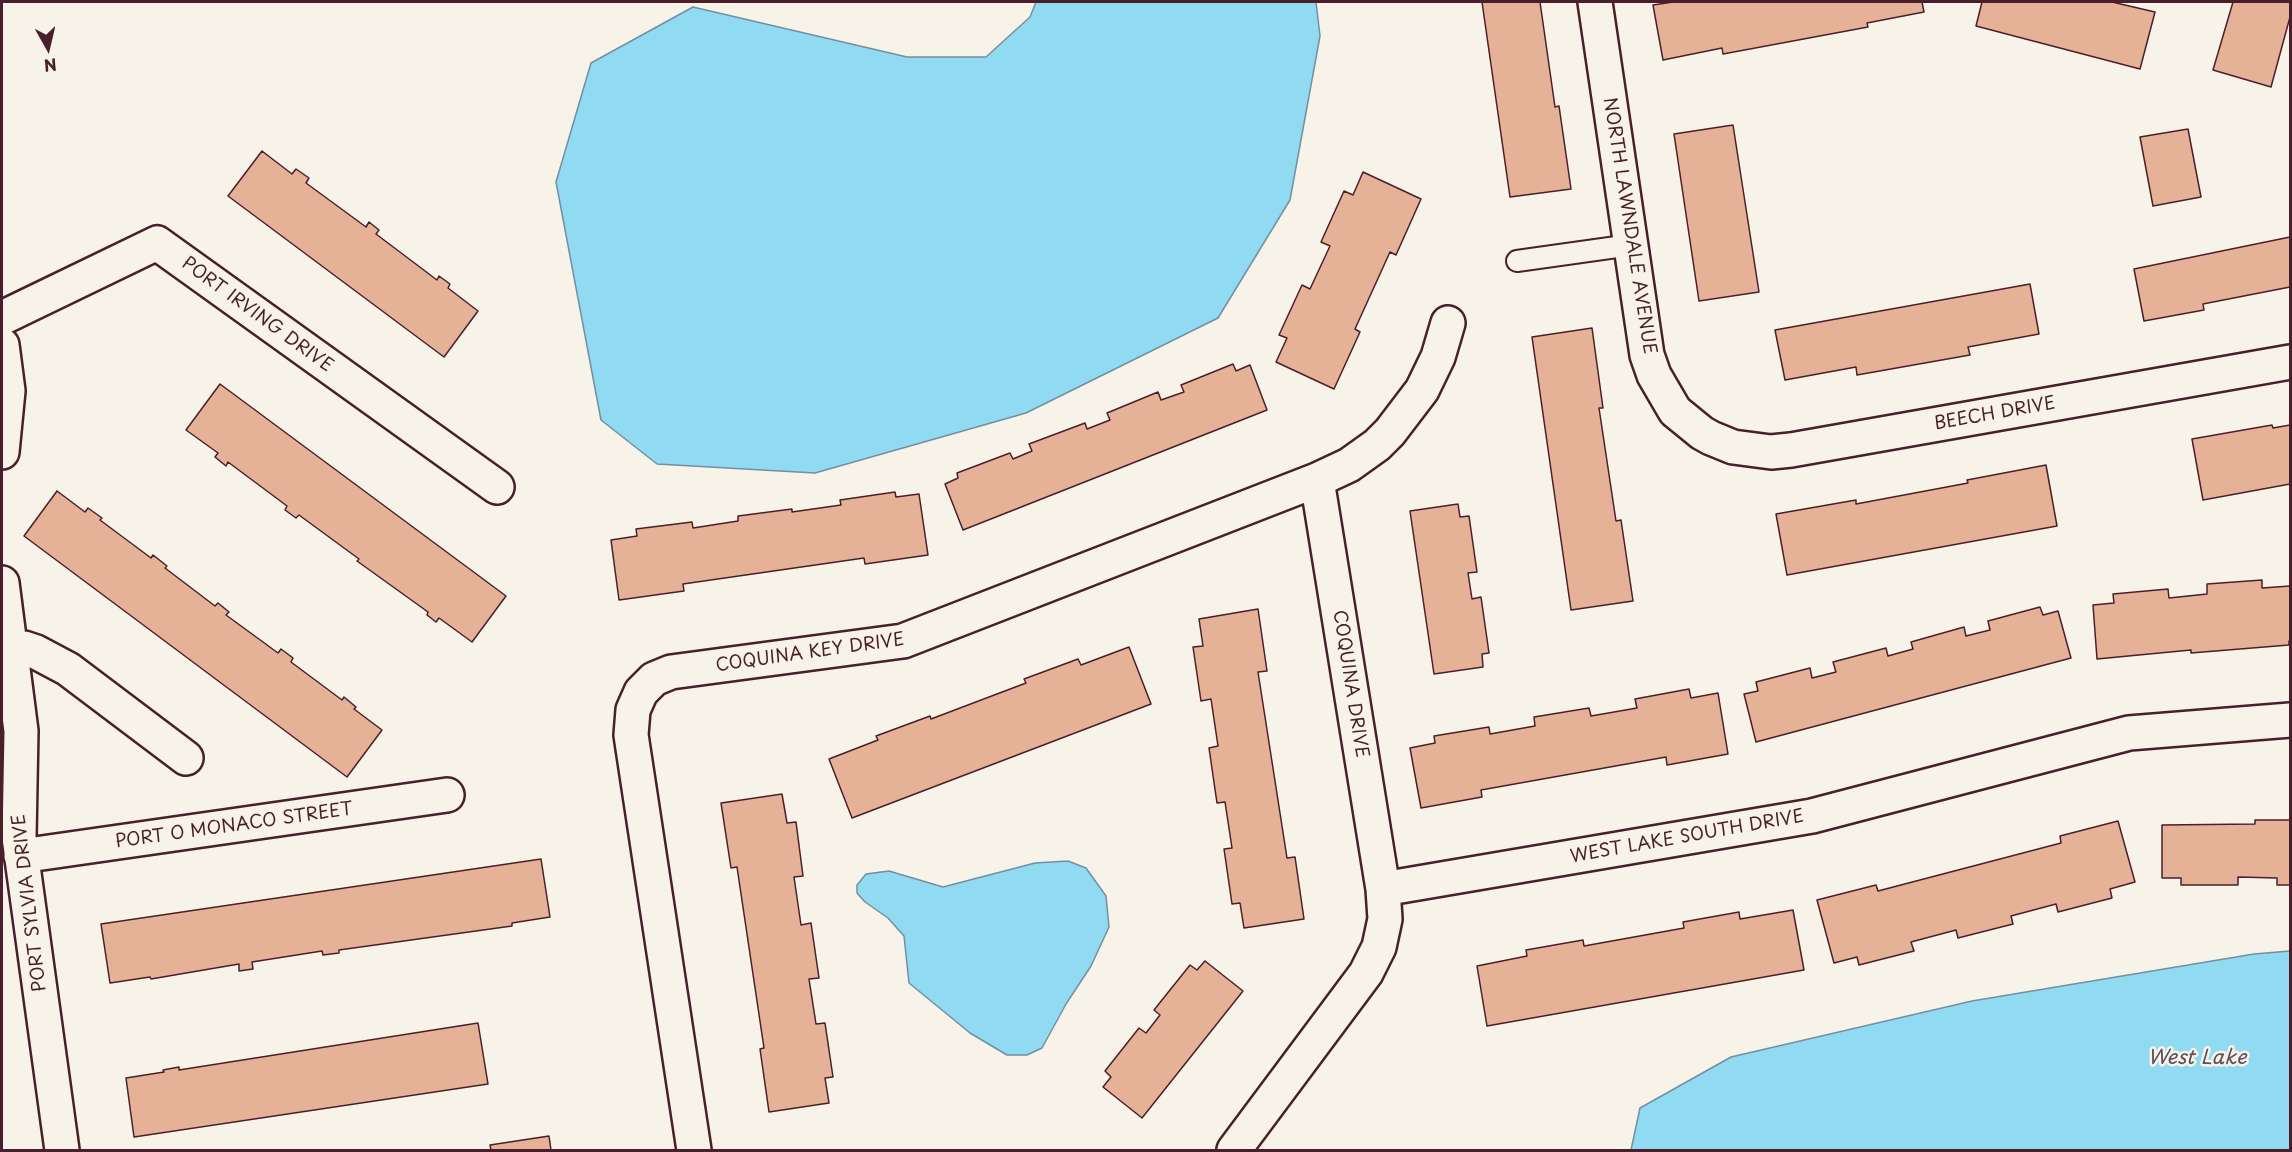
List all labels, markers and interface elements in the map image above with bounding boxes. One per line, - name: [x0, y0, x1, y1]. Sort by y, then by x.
- north arrow: [18, 18, 78, 78]
- text: N: [43, 53, 58, 79]
- street label: NORTH LAWNDALE AVENUE: [1598, 96, 1660, 356]
- street label: PORT IRVING DRIVE: [177, 253, 337, 377]
- street label: BEECH DRIVE: [1933, 393, 2057, 435]
- street label: COQUINA DRIVE: [1328, 609, 1372, 759]
- street label: COQUINA KEY DRIVE: [714, 629, 906, 677]
- street label: PORT O MONACO STREET: [114, 799, 354, 853]
- street label: WEST LAKE SOUTH DRIVE: [1568, 806, 1806, 868]
- street label: PORT SYLVIA DRIVE: [8, 813, 52, 993]
- water label: West Lake: [2147, 1046, 2247, 1070]

